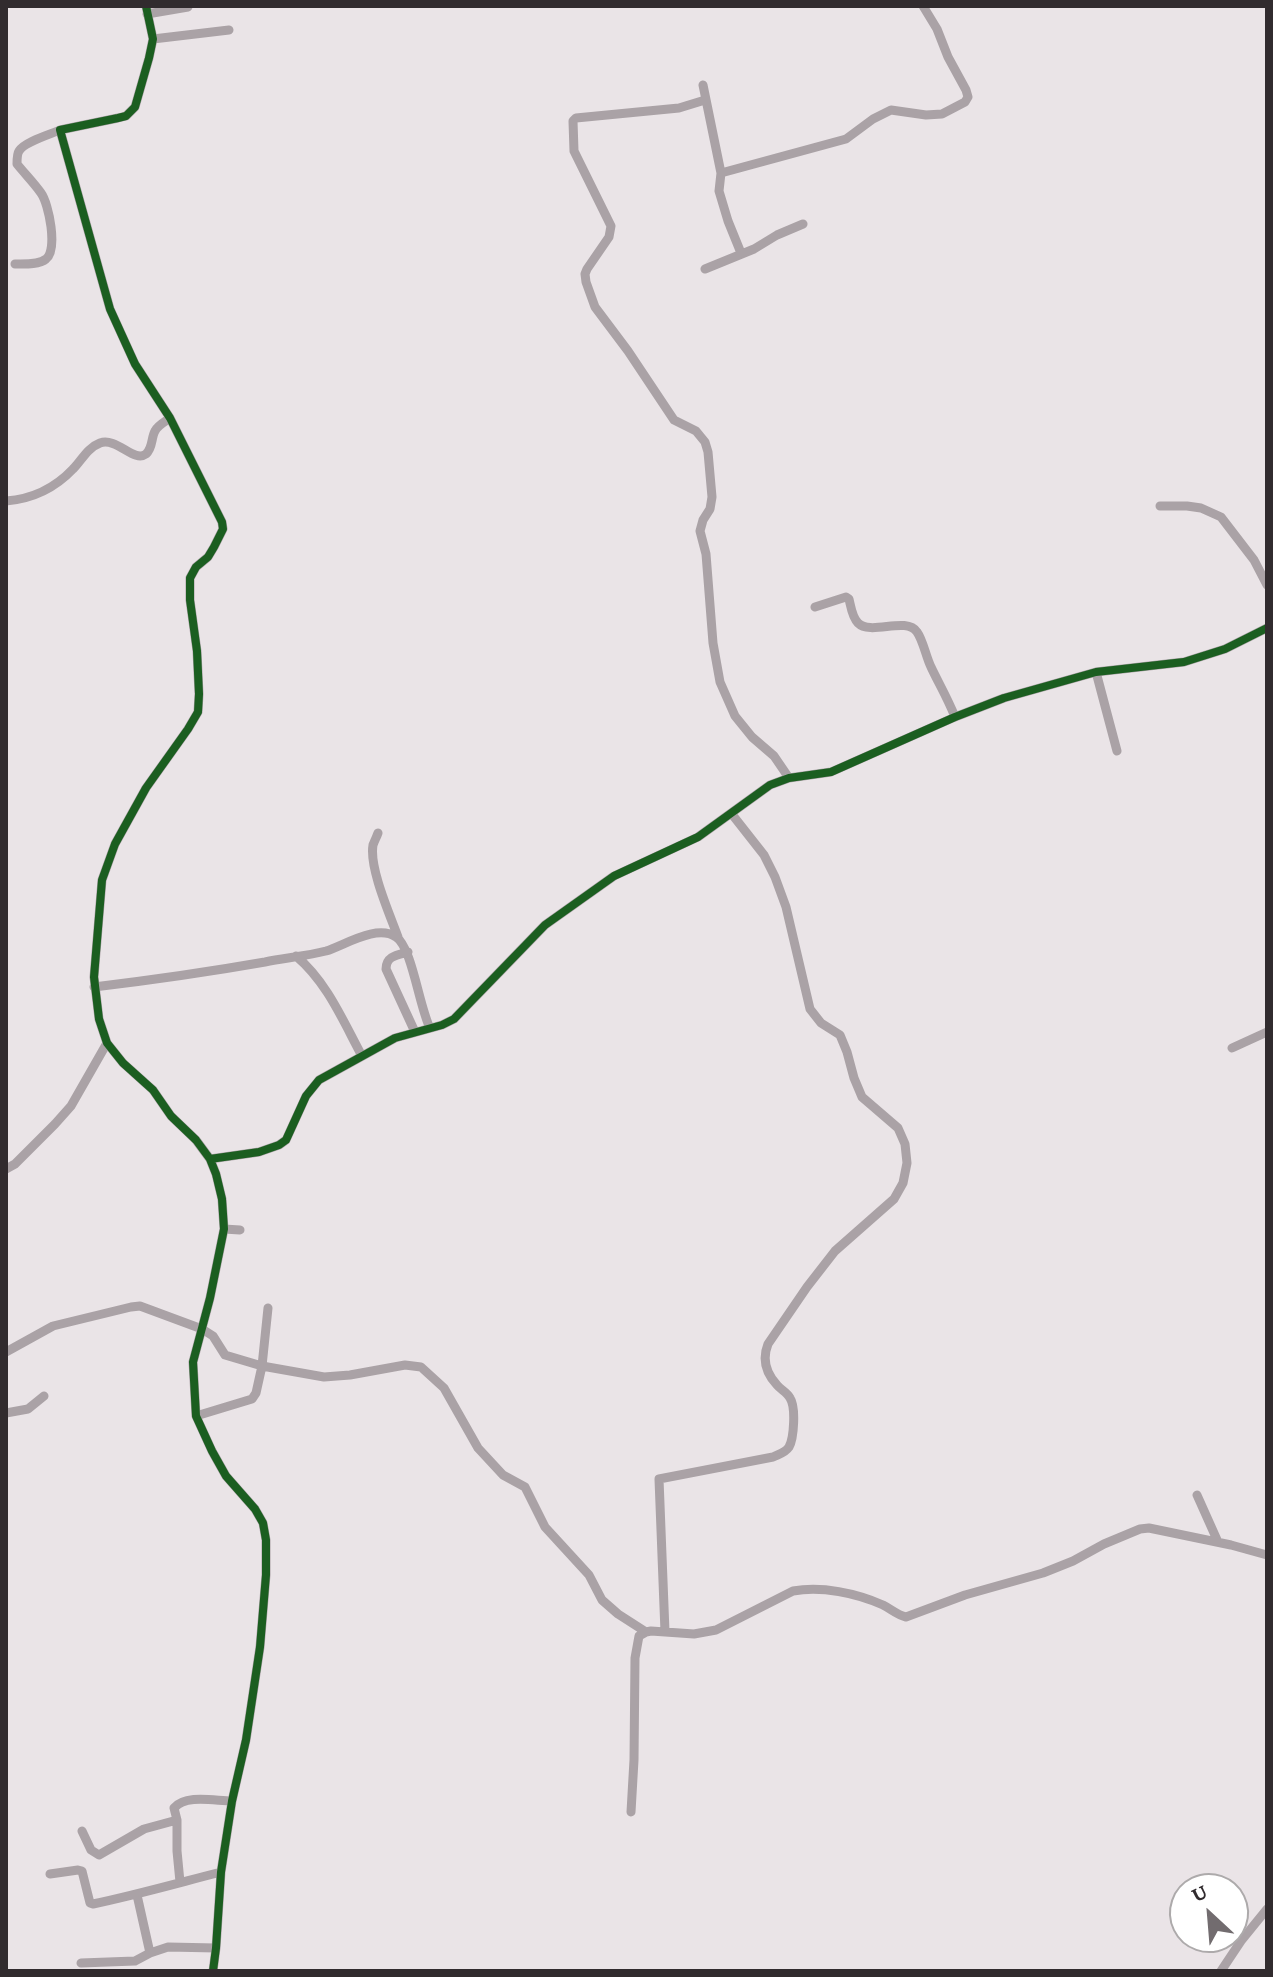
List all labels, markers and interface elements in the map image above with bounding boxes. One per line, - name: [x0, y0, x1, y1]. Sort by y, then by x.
- north arrow: [1169, 1873, 1249, 1953]
- text: U: [1187, 1878, 1211, 1907]

